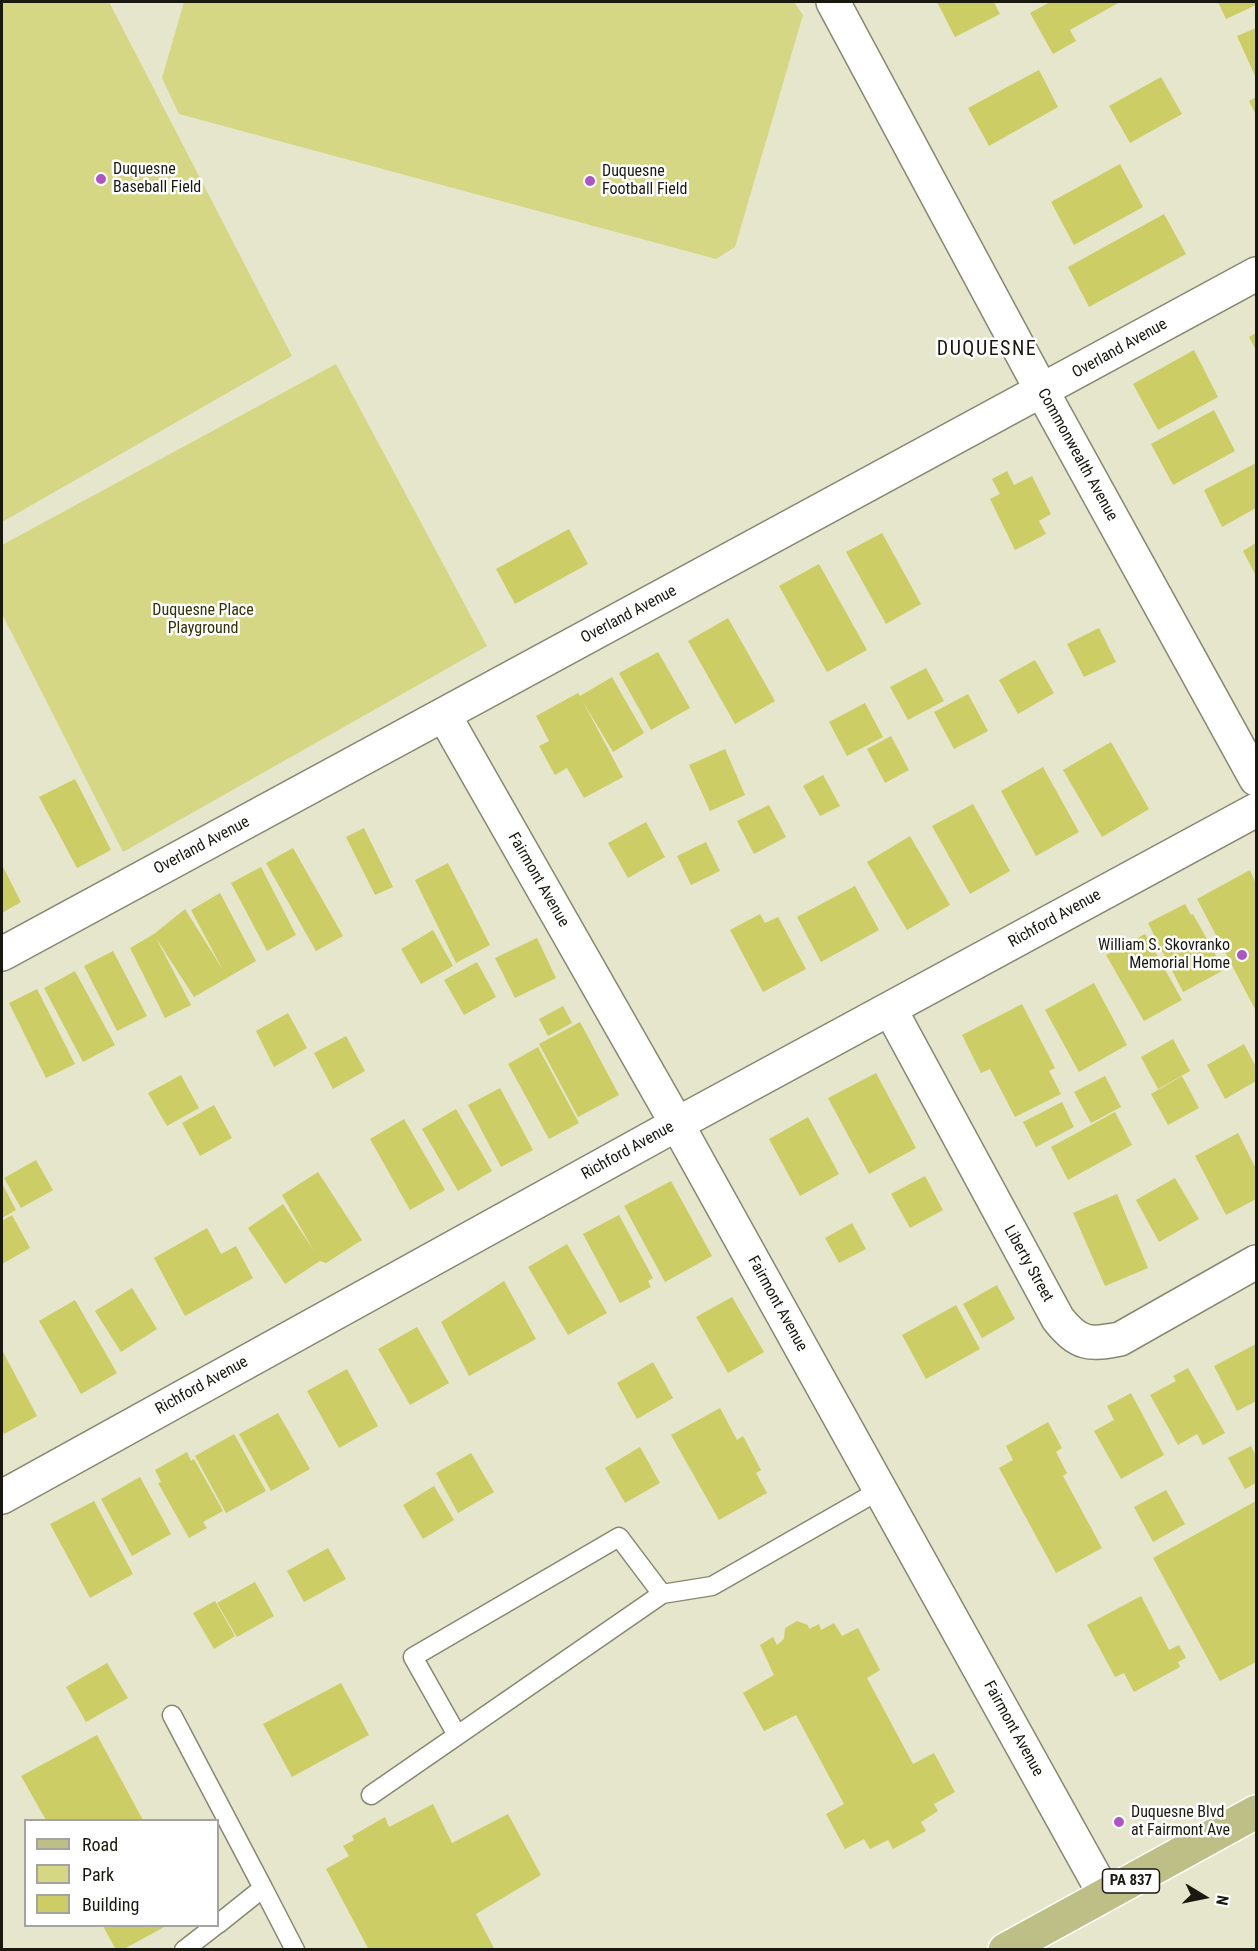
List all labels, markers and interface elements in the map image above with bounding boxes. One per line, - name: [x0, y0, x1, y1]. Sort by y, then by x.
- place label: Duquesne Baseball Field: [113, 160, 201, 198]
- place label: Duquesne Football Field: [602, 162, 687, 200]
- marker: Duquesne Baseball Field: [94, 172, 108, 186]
- marker: Duquesne Football Field: [583, 174, 597, 188]
- street label: Overland Avenue: [1069, 315, 1171, 383]
- district label: DUQUESNE: [937, 338, 1037, 362]
- street label: Commonwealth Avenue: [1033, 385, 1121, 525]
- street label: Overland Avenue: [578, 582, 680, 648]
- park label: Duquesne Place Playground: [152, 601, 254, 639]
- street label: Overland Avenue: [151, 813, 253, 879]
- street label: Fairmont Avenue: [503, 829, 573, 931]
- street label: Richford Avenue: [1005, 886, 1105, 952]
- place label: William S. Skovranko Memorial Home: [1098, 936, 1230, 974]
- marker: William S. Skovranko Memorial Home: [1235, 948, 1249, 962]
- street label: Richford Avenue: [578, 1118, 678, 1184]
- street label: Liberty Street: [999, 1222, 1057, 1306]
- street label: Fairmont Avenue: [743, 1253, 811, 1355]
- street label: Richford Avenue: [152, 1353, 252, 1419]
- street label: Fairmont Avenue: [979, 1678, 1047, 1780]
- place label: Duquesne Blvd at Fairmont Ave: [1131, 1803, 1230, 1841]
- marker: Duquesne Blvd at Fairmont Ave: [1112, 1815, 1126, 1829]
- legend: [24, 1819, 219, 1927]
- text: Road: [82, 1834, 118, 1855]
- text: Park: [82, 1864, 114, 1885]
- north arrow: [1174, 1867, 1234, 1927]
- road number: PA 837: [1102, 1869, 1160, 1893]
- text: Building: [82, 1894, 139, 1915]
- text: N: [1212, 1894, 1232, 1907]

